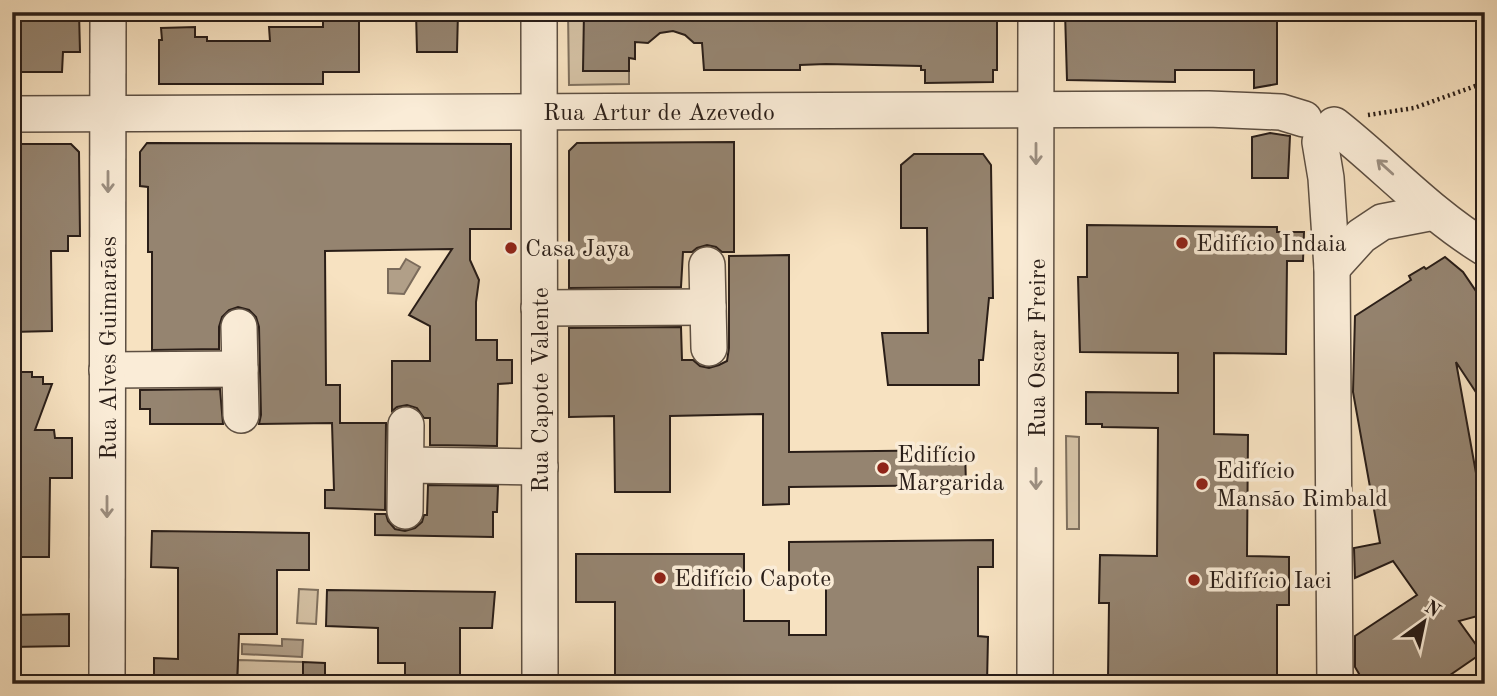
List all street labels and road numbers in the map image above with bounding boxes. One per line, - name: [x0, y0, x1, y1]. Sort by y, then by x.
- street label: Rua Artur de Azevedo: [543, 102, 775, 126]
- street label: Rua Alves Guimarães: [98, 236, 122, 460]
- street label: Rua Oscar Freire: [1027, 258, 1051, 438]
- street label: Rua Capote Valente: [530, 287, 554, 493]

